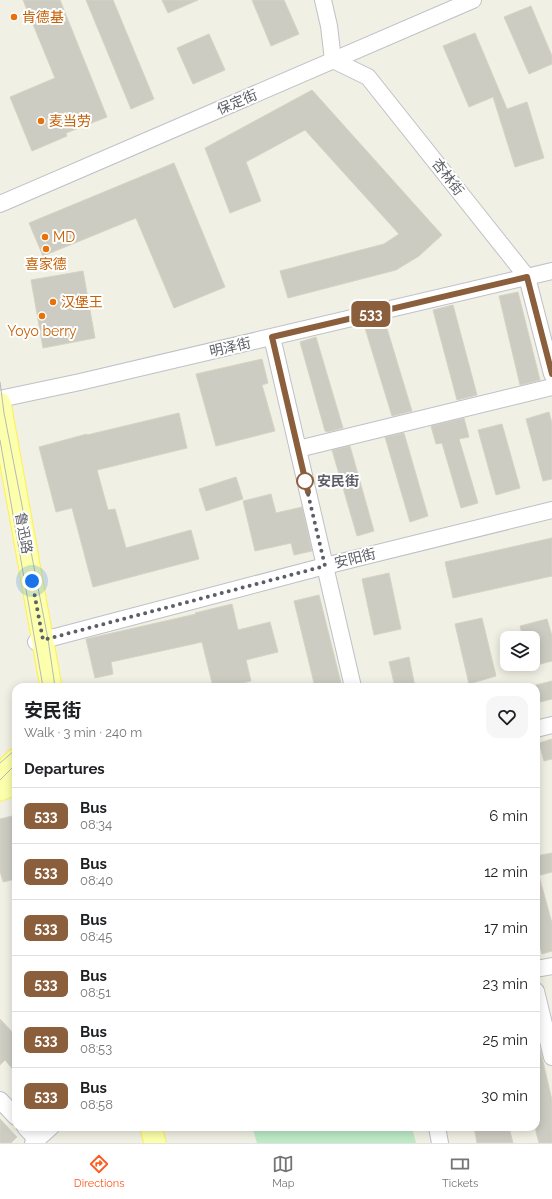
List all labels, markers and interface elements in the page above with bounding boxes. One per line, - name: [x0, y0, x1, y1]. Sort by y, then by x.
- place label: 肯德基: [22, 9, 64, 25]
- marker: 肯德基: [9, 12, 19, 22]
- street label: 保定街: [215, 86, 259, 118]
- place label: 麦当劳: [49, 113, 91, 129]
- marker: 麦当劳: [36, 116, 46, 126]
- street label: 杏林街: [429, 156, 467, 198]
- place label: MD: [53, 229, 75, 245]
- marker: MD: [40, 232, 50, 242]
- marker: 喜家德: [41, 244, 51, 254]
- place label: 喜家德: [25, 256, 67, 272]
- place label: 汉堡王: [61, 294, 103, 310]
- marker: 汉堡王: [48, 297, 58, 307]
- line badge: 533: [348, 301, 394, 327]
- text: 533: [359, 306, 383, 322]
- marker: Yoyo berry: [37, 311, 47, 321]
- place label: Yoyo berry: [7, 323, 77, 339]
- street label: 明泽街: [208, 334, 252, 360]
- marker: 安民街: [296, 472, 314, 490]
- place label: 安民街: [317, 473, 359, 489]
- street label: 鲁迅路: [12, 511, 36, 555]
- street label: 安阳街: [333, 545, 377, 571]
- your location: [22, 571, 42, 591]
- map controls: [500, 631, 540, 671]
- button: layers: [500, 631, 540, 671]
- button: heart: [486, 696, 528, 738]
- text: 安民街: [24, 699, 81, 721]
- text: Walk · 3 min · 240 m: [24, 725, 142, 740]
- text: Departures: [24, 760, 105, 778]
- text: Bus: [80, 799, 107, 817]
- text: 6 min: [489, 807, 528, 825]
- text: 533: [34, 808, 58, 824]
- text: 08:34: [80, 817, 112, 832]
- text: Bus: [80, 855, 107, 873]
- text: 12 min: [484, 863, 528, 881]
- text: 533: [34, 864, 58, 880]
- text: 08:40: [80, 873, 113, 888]
- text: Bus: [80, 911, 107, 929]
- text: 17 min: [484, 919, 528, 937]
- text: 533: [34, 920, 58, 936]
- text: 08:45: [80, 929, 112, 944]
- text: Bus: [80, 967, 107, 985]
- text: 23 min: [483, 975, 528, 993]
- text: 533: [34, 976, 58, 992]
- text: 08:51: [80, 985, 111, 1000]
- text: Bus: [80, 1023, 107, 1041]
- text: 25 min: [482, 1031, 528, 1049]
- text: 533: [34, 1032, 58, 1048]
- text: 08:53: [80, 1041, 112, 1056]
- text: Bus: [80, 1079, 107, 1097]
- text: 30 min: [481, 1087, 528, 1105]
- text: 533: [34, 1088, 58, 1104]
- text: 08:58: [80, 1097, 113, 1112]
- tab: Directions: [74, 1153, 125, 1190]
- tab: Map: [272, 1153, 295, 1190]
- tab: Tickets: [442, 1153, 478, 1190]

